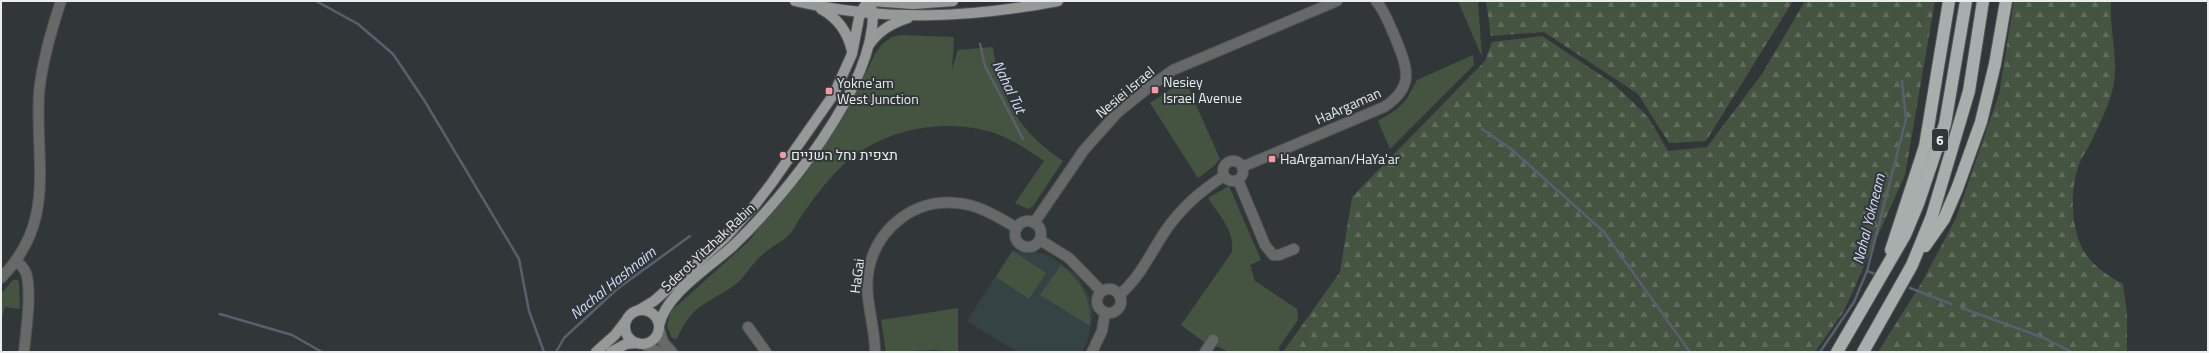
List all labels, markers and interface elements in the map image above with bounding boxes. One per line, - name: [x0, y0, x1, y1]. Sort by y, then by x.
- water label: Nahal Tut: [987, 56, 1033, 119]
- street label: Nesiei Israel: [1091, 61, 1159, 123]
- place label: Nesiey Israel Avenue: [1163, 71, 1242, 108]
- place label: Yokne'am West Junction: [837, 72, 919, 109]
- street label: HaArgaman: [1312, 82, 1384, 129]
- marker: Nesiey Israel Avenue: [1150, 85, 1160, 95]
- marker: Yokne'am West Junction: [824, 86, 834, 96]
- road number: 6: [1932, 129, 1948, 151]
- place label: תצפית נחל השניים: [791, 144, 898, 165]
- place label: HaArgaman/HaYa'ar: [1280, 148, 1400, 169]
- marker: תצפית נחל השניים: [778, 150, 788, 160]
- marker: HaArgaman/HaYa'ar: [1267, 154, 1277, 164]
- water label: Nahal Yokneam: [1846, 171, 1891, 267]
- street label: Sderot Yitzhak Rabin: [656, 197, 759, 296]
- water label: Nachal Hashnaim: [565, 240, 661, 325]
- street label: HaGai: [844, 257, 869, 295]

